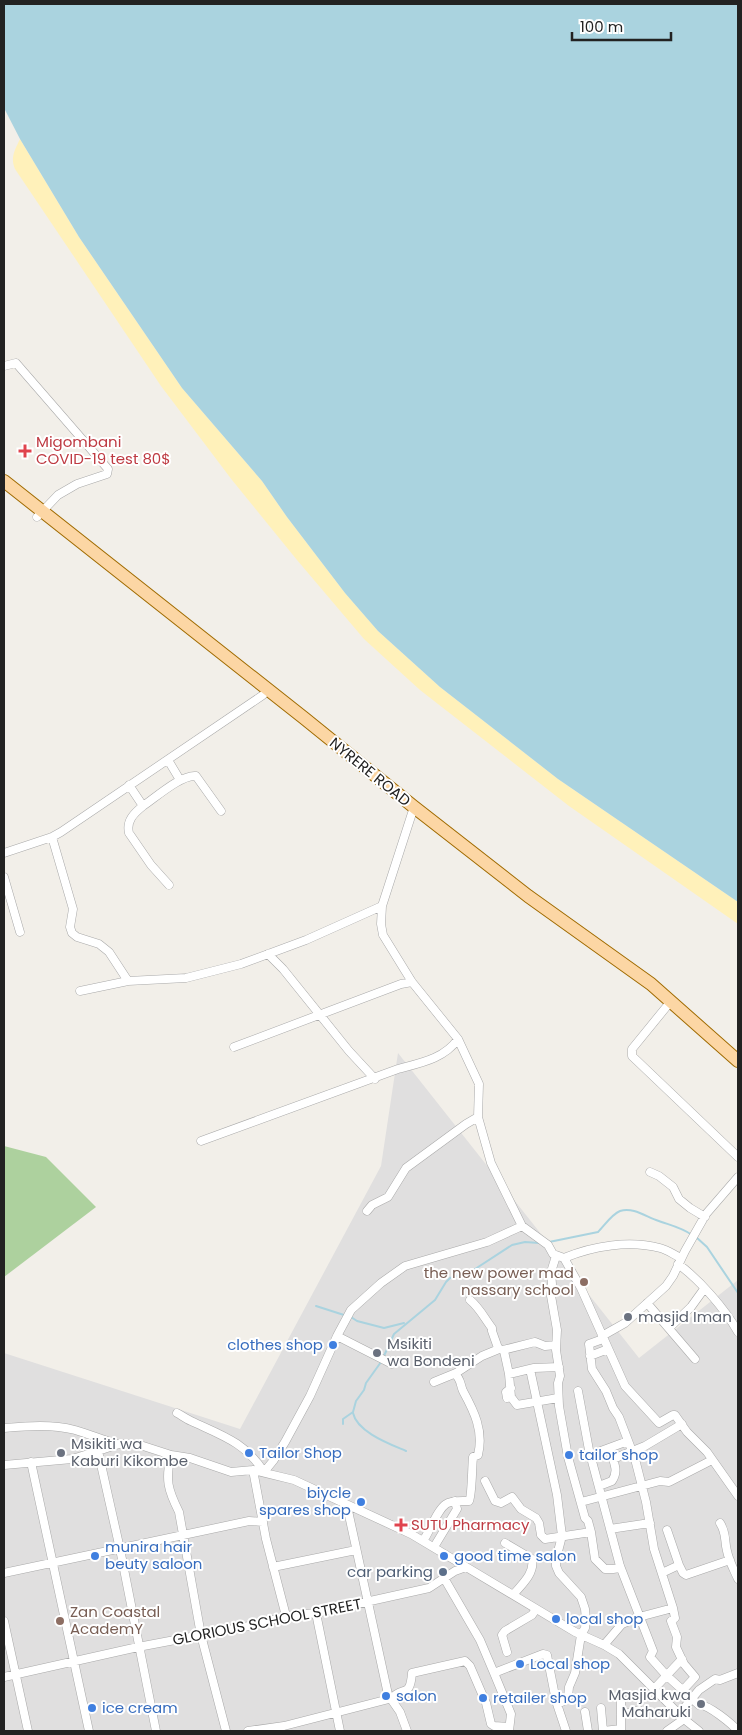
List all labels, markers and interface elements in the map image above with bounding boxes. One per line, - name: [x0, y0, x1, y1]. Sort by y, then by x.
- scale bar: [572, 10, 671, 42]
- text: 100 m: [580, 16, 623, 37]
- place label: Migombani COVID-19 test 80$: [36, 431, 171, 469]
- marker: Migombani COVID-19 test 80$: [18, 444, 32, 458]
- street label: NYRERE ROAD: [325, 732, 415, 811]
- place label: the new power mad nassary school: [424, 1262, 574, 1300]
- marker: the new power mad nassary school: [578, 1276, 590, 1288]
- place label: masjid Iman: [638, 1306, 732, 1327]
- marker: masjid Iman: [622, 1311, 634, 1323]
- place label: Msikiti wa Bondeni: [387, 1333, 475, 1371]
- place label: clothes shop: [227, 1334, 323, 1355]
- marker: clothes shop: [327, 1339, 339, 1351]
- marker: Msikiti wa Bondeni: [371, 1347, 383, 1359]
- place label: Msikiti wa Kaburi Kikombe: [71, 1433, 188, 1471]
- place label: Tailor Shop: [259, 1442, 342, 1463]
- place label: tailor shop: [579, 1444, 658, 1465]
- marker: Msikiti wa Kaburi Kikombe: [55, 1447, 67, 1459]
- marker: Tailor Shop: [243, 1447, 255, 1459]
- marker: tailor shop: [563, 1449, 575, 1461]
- place label: biycle spares shop: [259, 1482, 351, 1520]
- marker: biycle spares shop: [355, 1496, 367, 1508]
- place label: SUTU Pharmacy: [411, 1514, 530, 1535]
- marker: SUTU Pharmacy: [395, 1519, 407, 1531]
- place label: munira hair beuty saloon: [105, 1536, 202, 1574]
- place label: good time salon: [454, 1545, 576, 1566]
- marker: munira hair beuty saloon: [89, 1550, 101, 1562]
- marker: good time salon: [438, 1550, 450, 1562]
- place label: car parking: [347, 1561, 433, 1582]
- marker: car parking: [437, 1566, 449, 1578]
- street label: GLORIOUS SCHOOL STREET: [171, 1593, 363, 1650]
- place label: Zan Coastal AcademY: [70, 1601, 160, 1639]
- place label: local shop: [566, 1608, 643, 1629]
- marker: local shop: [550, 1613, 562, 1625]
- marker: Zan Coastal AcademY: [54, 1615, 66, 1627]
- place label: Local shop: [530, 1653, 610, 1674]
- marker: Local shop: [514, 1658, 526, 1670]
- place label: Masjid kwa Maharuki: [608, 1684, 691, 1722]
- place label: salon: [396, 1685, 437, 1706]
- place label: retailer shop: [493, 1687, 587, 1708]
- marker: salon: [380, 1690, 392, 1702]
- marker: retailer shop: [477, 1692, 489, 1704]
- place label: ice cream: [102, 1697, 178, 1718]
- marker: Masjid kwa Maharuki: [695, 1698, 707, 1710]
- marker: ice cream: [86, 1702, 98, 1714]

